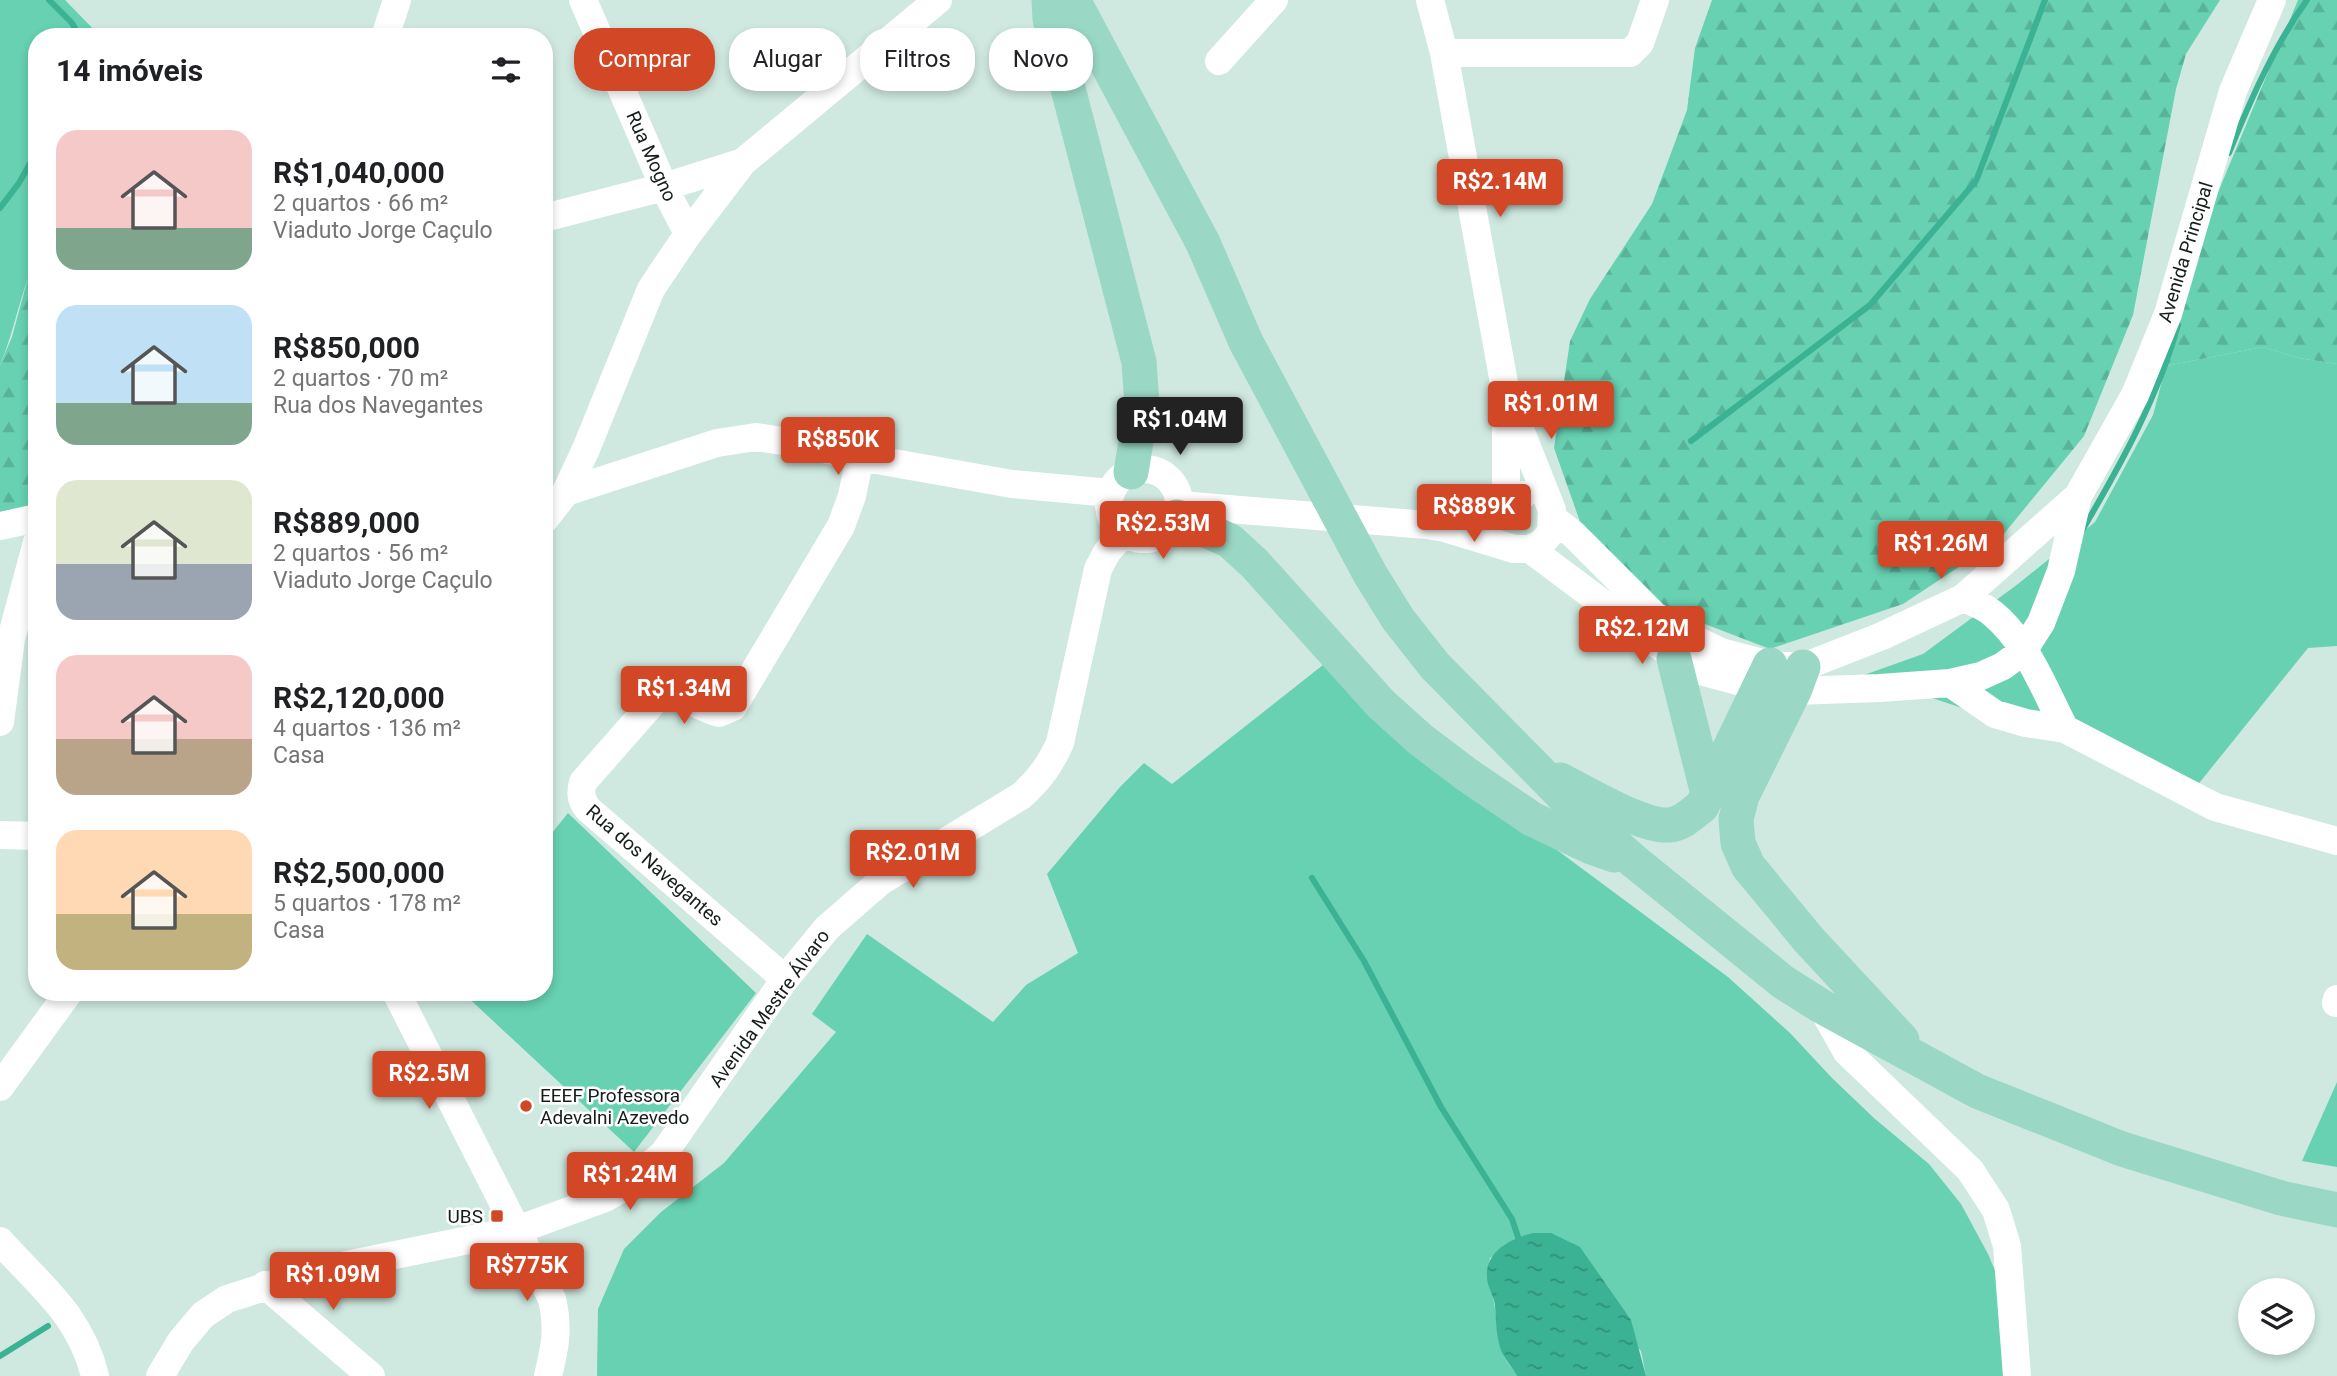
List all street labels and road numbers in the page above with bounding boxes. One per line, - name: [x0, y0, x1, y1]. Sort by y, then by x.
- street label: Rua Mogno: [621, 107, 682, 205]
- street label: Avenida Principal: [2153, 179, 2218, 325]
- street label: Rua dos Navegantes: [582, 800, 728, 931]
- street label: Avenida Mestre Álvaro: [704, 925, 834, 1092]

